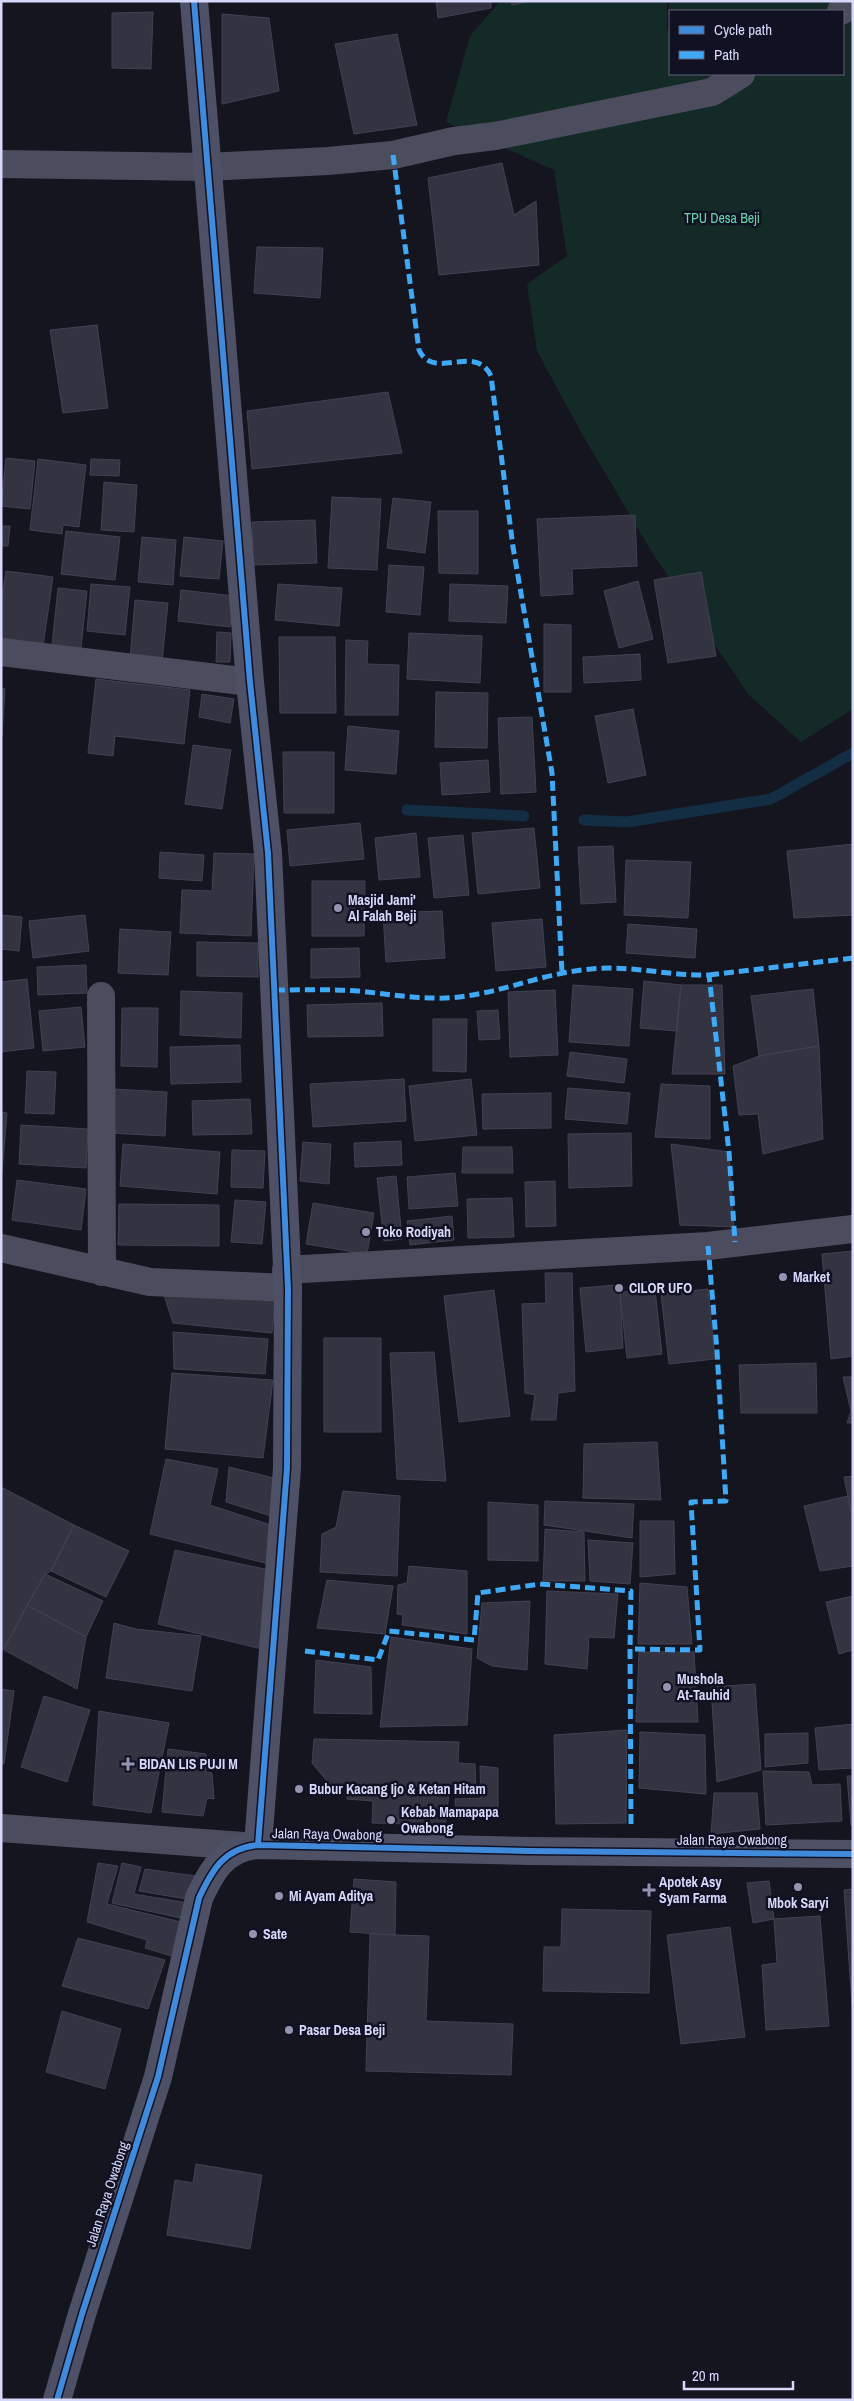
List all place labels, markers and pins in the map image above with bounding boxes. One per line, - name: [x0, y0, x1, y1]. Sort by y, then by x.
- place label: Masjid Jami' Al Falah Beji: [348, 891, 416, 925]
- marker: Masjid Jami' Al Falah Beji: [332, 902, 344, 914]
- place label: Toko Rodiyah: [376, 1223, 451, 1241]
- marker: Toko Rodiyah: [360, 1226, 372, 1238]
- place label: Market: [793, 1268, 830, 1286]
- marker: Market: [777, 1271, 789, 1283]
- place label: CILOR UFO: [629, 1279, 692, 1297]
- marker: CILOR UFO: [613, 1282, 625, 1294]
- place label: Mushola At-Tauhid: [677, 1670, 730, 1704]
- marker: Mushola At-Tauhid: [661, 1681, 673, 1693]
- place label: BIDAN LIS PUJI M: [139, 1755, 238, 1773]
- marker: BIDAN LIS PUJI M: [121, 1757, 135, 1771]
- place label: Bubur Kacang Ijo & Ketan Hitam: [309, 1780, 486, 1798]
- marker: Bubur Kacang Ijo & Ketan Hitam: [293, 1783, 305, 1795]
- place label: Kebab Mamapapa Owabong: [401, 1803, 499, 1837]
- marker: Kebab Mamapapa Owabong: [385, 1814, 397, 1826]
- place label: Apotek Asy Syam Farma: [659, 1873, 727, 1907]
- marker: Mbok Saryi: [792, 1881, 804, 1893]
- marker: Apotek Asy Syam Farma: [643, 1884, 655, 1896]
- place label: Mi Ayam Aditya: [289, 1887, 374, 1905]
- marker: Mi Ayam Aditya: [273, 1890, 285, 1902]
- place label: Mbok Saryi: [767, 1894, 829, 1912]
- place label: Sate: [263, 1925, 287, 1943]
- marker: Sate: [247, 1928, 259, 1940]
- place label: Pasar Desa Beji: [299, 2021, 385, 2039]
- marker: Pasar Desa Beji: [283, 2024, 295, 2036]

